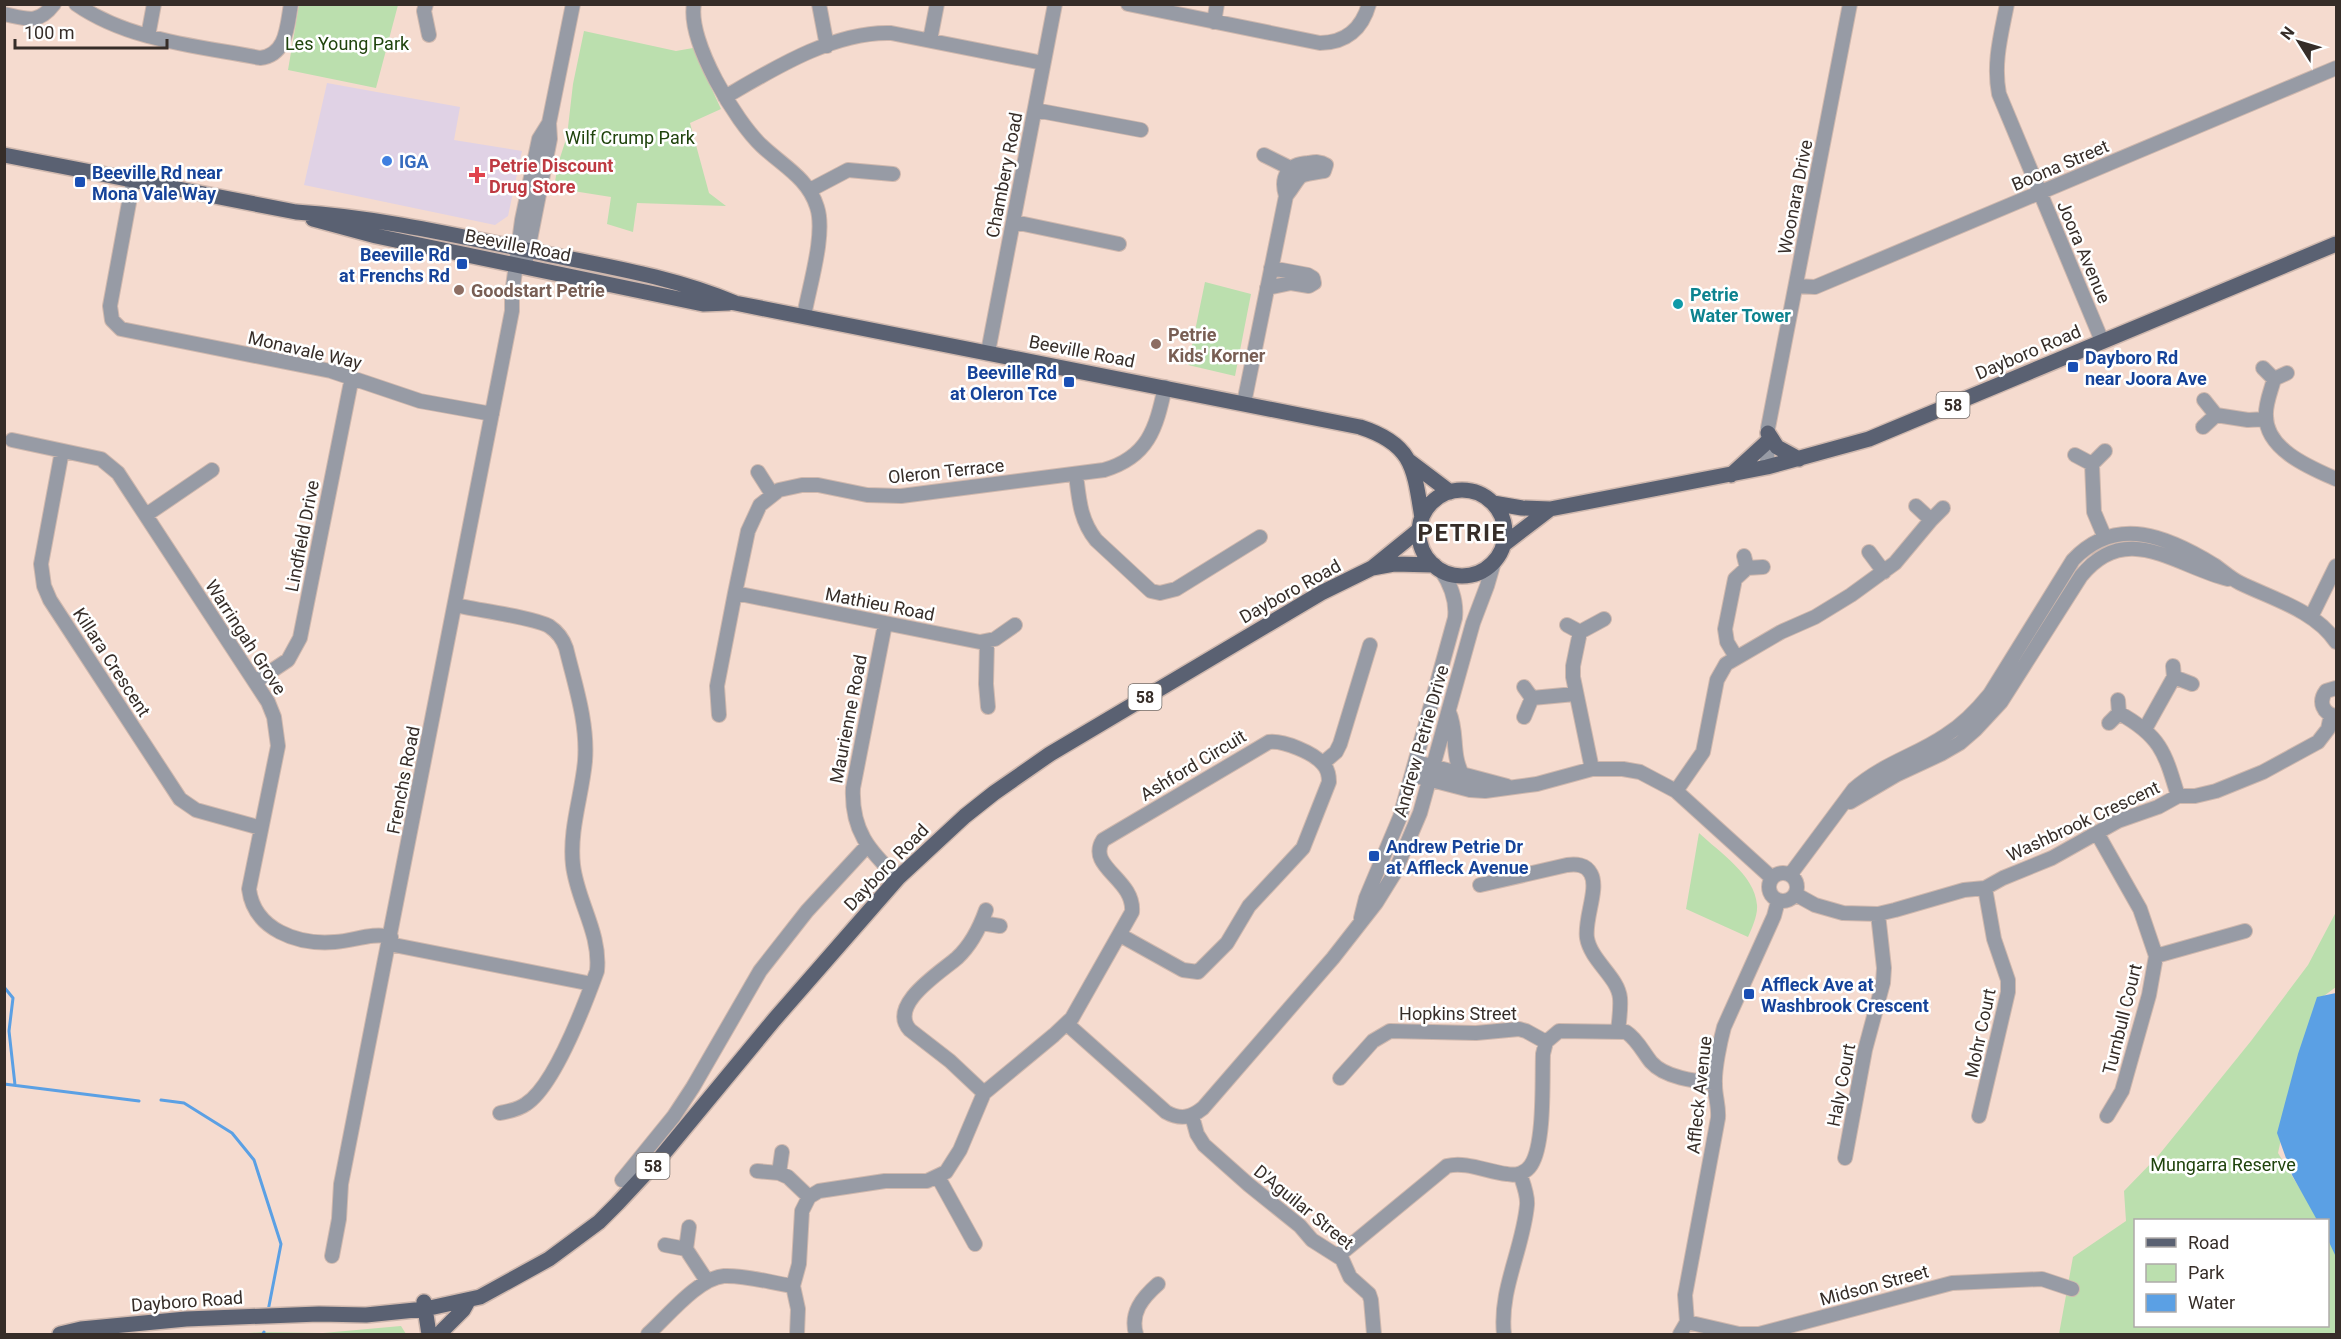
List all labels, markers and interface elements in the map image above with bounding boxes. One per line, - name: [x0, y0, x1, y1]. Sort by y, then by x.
- scale bar: [15, 12, 166, 50]
- north arrow: [2269, 12, 2329, 72]
- text: 100 m: [24, 22, 75, 43]
- text: N: [2276, 23, 2298, 44]
- park label: Les Young Park: [285, 33, 410, 54]
- street label: Chambery Road: [982, 110, 1026, 240]
- park label: Wilf Crump Park: [565, 127, 696, 148]
- street label: Boona Street: [2008, 135, 2112, 195]
- street label: Woonara Drive: [1774, 138, 1816, 256]
- place label: IGA: [399, 151, 430, 172]
- marker: IGA: [380, 154, 394, 168]
- place label: Petrie Discount Drug Store: [489, 155, 613, 197]
- place label: Beeville Rd near Mona Vale Way: [92, 162, 223, 204]
- marker: Petrie Discount Drug Store: [470, 168, 484, 182]
- marker: Beeville Rd near Mona Vale Way: [73, 175, 87, 189]
- street label: Joora Avenue: [2053, 198, 2115, 306]
- street label: Beeville Road: [463, 224, 573, 266]
- place label: Beeville Rd at Frenchs Rd: [339, 244, 450, 286]
- marker: Beeville Rd at Frenchs Rd: [455, 257, 469, 271]
- place label: Goodstart Petrie: [471, 280, 605, 301]
- marker: Goodstart Petrie: [452, 283, 466, 297]
- place label: Petrie Water Tower: [1690, 284, 1791, 326]
- marker: Petrie Water Tower: [1671, 297, 1685, 311]
- street label: Dayboro Road: [1972, 320, 2084, 384]
- place label: Petrie Kids' Korner: [1168, 324, 1266, 366]
- street label: Monavale Way: [246, 327, 364, 373]
- street label: Beeville Road: [1027, 330, 1137, 372]
- marker: Petrie Kids' Korner: [1149, 337, 1163, 351]
- place label: Dayboro Rd near Joora Ave: [2085, 347, 2207, 389]
- marker: Dayboro Rd near Joora Ave: [2066, 360, 2080, 374]
- place label: Beeville Rd at Oleron Tce: [950, 362, 1057, 404]
- marker: Beeville Rd at Oleron Tce: [1062, 375, 1076, 389]
- road number: 58: [1936, 392, 1970, 418]
- street label: Oleron Terrace: [887, 454, 1005, 488]
- street label: Lindfield Drive: [281, 478, 323, 594]
- district label: PETRIE: [1418, 519, 1506, 547]
- street label: Dayboro Road: [1236, 555, 1344, 627]
- street label: Warringah Grove: [201, 576, 291, 698]
- street label: Mathieu Road: [824, 583, 936, 625]
- street label: Killara Crescent: [69, 604, 155, 720]
- street label: Maurienne Road: [825, 653, 871, 785]
- street label: Andrew Petrie Drive: [1389, 663, 1453, 819]
- road number: 58: [1128, 684, 1162, 710]
- street label: Frenchs Road: [382, 724, 424, 836]
- street label: Ashford Circuit: [1136, 725, 1250, 805]
- street label: Washbrook Crescent: [2003, 776, 2163, 866]
- street label: Dayboro Road: [839, 819, 933, 915]
- place label: Andrew Petrie Dr at Affleck Avenue: [1386, 836, 1529, 878]
- marker: Andrew Petrie Dr at Affleck Avenue: [1367, 849, 1381, 863]
- street label: Turnbull Court: [2098, 961, 2146, 1077]
- place label: Affleck Ave at Washbrook Crescent: [1761, 974, 1929, 1016]
- street label: Mohr Court: [1960, 986, 2000, 1080]
- marker: Affleck Ave at Washbrook Crescent: [1742, 987, 1756, 1001]
- street label: Hopkins Street: [1399, 1003, 1517, 1024]
- street label: Affleck Avenue: [1682, 1035, 1716, 1155]
- street label: Haly Court: [1823, 1042, 1859, 1128]
- road number: 58: [636, 1153, 670, 1179]
- park label: Mungarra Reserve: [2150, 1154, 2296, 1175]
- street label: D'Aguilar Street: [1250, 1160, 1358, 1254]
- legend: [2134, 1219, 2329, 1327]
- text: Road: [2188, 1232, 2229, 1253]
- street label: Midson Street: [1817, 1260, 1931, 1310]
- text: Park: [2188, 1262, 2225, 1283]
- street label: Dayboro Road: [130, 1287, 244, 1315]
- text: Water: [2188, 1292, 2235, 1313]

